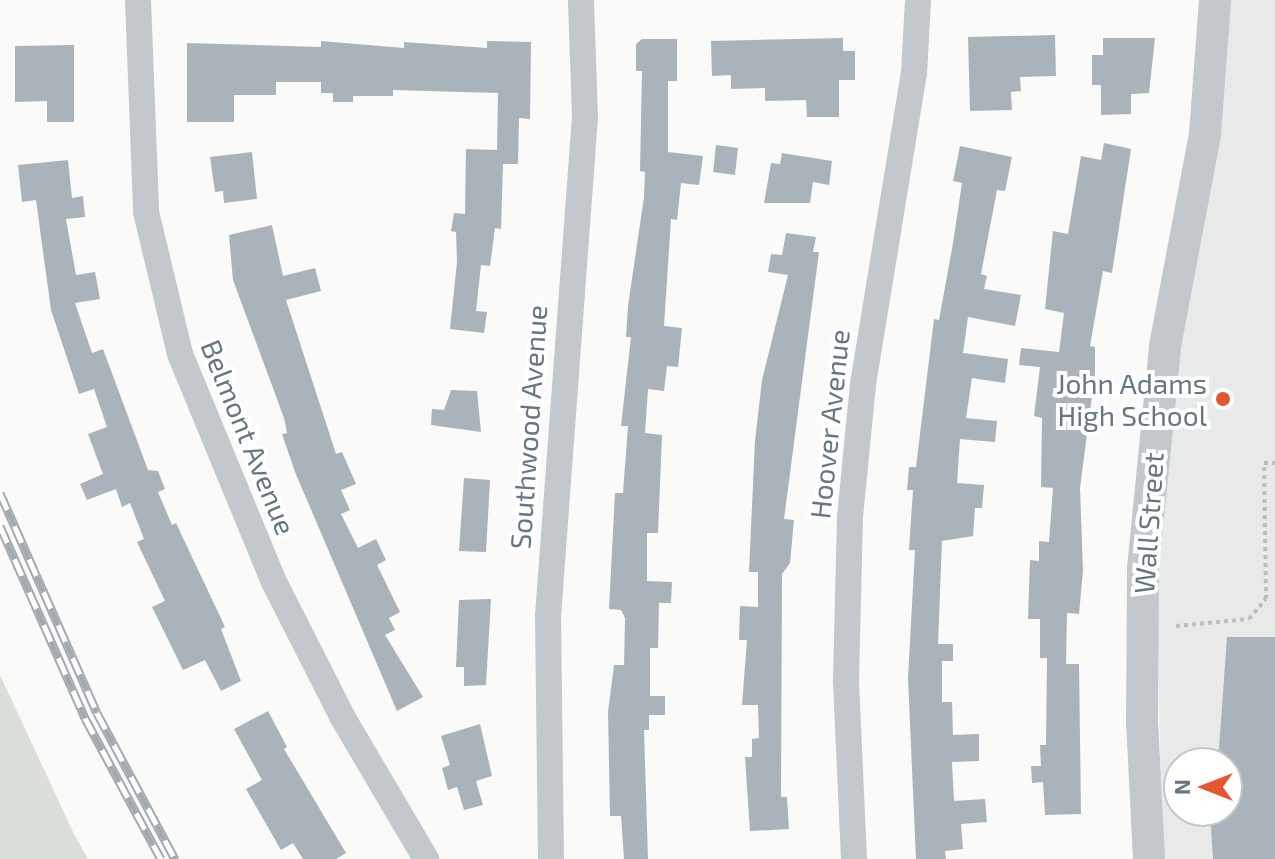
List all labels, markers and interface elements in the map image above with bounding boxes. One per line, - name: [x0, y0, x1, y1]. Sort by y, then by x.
- street label: Southwood Avenue: [503, 303, 553, 551]
- street label: Hoover Avenue: [802, 327, 856, 521]
- street label: Belmont Avenue: [194, 334, 304, 540]
- place label: John Adams High School: [1055, 366, 1207, 432]
- marker: John Adams High School: [1214, 390, 1232, 408]
- street label: Wall Street: [1126, 451, 1170, 595]
- north arrow: [1163, 747, 1243, 827]
- text: N: [1168, 779, 1194, 795]

